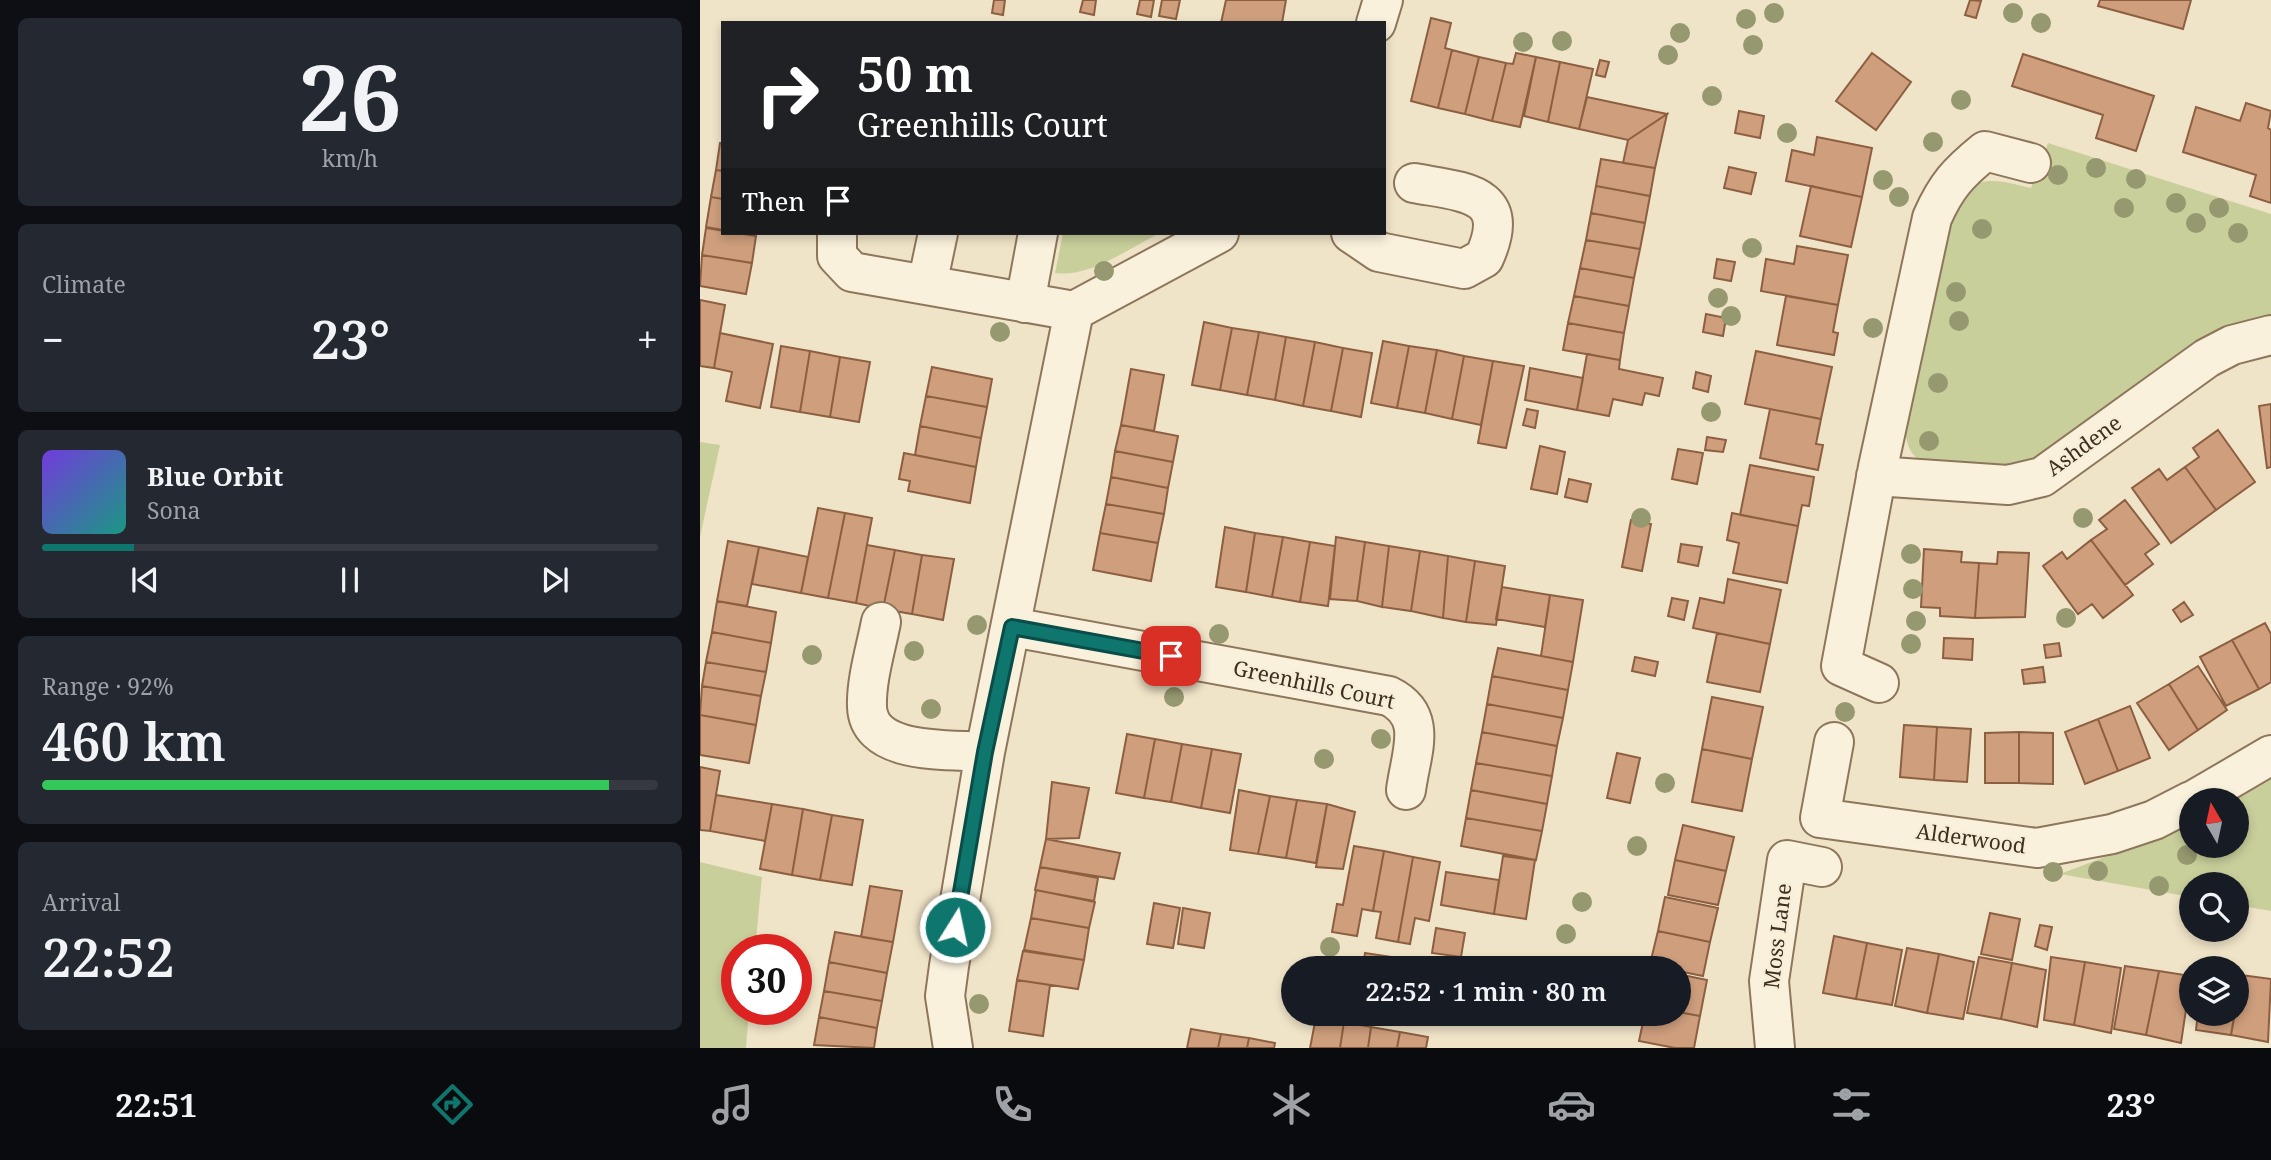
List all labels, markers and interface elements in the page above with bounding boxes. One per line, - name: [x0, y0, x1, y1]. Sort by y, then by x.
- text: 26: [299, 34, 401, 158]
- text: 50 m: [857, 40, 973, 106]
- icon: right: [742, 49, 833, 140]
- text: Greenhills Court: [857, 103, 1108, 146]
- text: km/h: [322, 142, 378, 174]
- icon: arrive: [819, 182, 857, 220]
- text: Then: [742, 183, 805, 219]
- text: Climate: [42, 268, 126, 300]
- text: 23°: [311, 303, 390, 374]
- text: −: [42, 313, 64, 365]
- text: +: [637, 313, 658, 365]
- street label: Ashdene: [2040, 408, 2127, 482]
- text: Blue Orbit: [147, 458, 283, 494]
- text: Sona: [147, 494, 201, 526]
- icon: previous: [126, 561, 164, 599]
- icon: pause: [331, 561, 369, 599]
- icon: next: [536, 561, 574, 599]
- pin: [1141, 626, 1201, 686]
- icon: arrive: [1152, 637, 1190, 675]
- street label: Greenhills Court: [1231, 653, 1398, 715]
- text: Range · 92%: [42, 670, 174, 702]
- text: 460 km: [42, 705, 226, 776]
- north arrow: [2179, 788, 2249, 858]
- map controls: [2179, 788, 2249, 1026]
- street label: Alderwood: [1914, 816, 2028, 860]
- button: search: [2179, 872, 2249, 942]
- street label: Moss Lane: [1757, 882, 1797, 990]
- text: Arrival: [42, 886, 121, 918]
- position arrow: [918, 890, 992, 964]
- text: 22:52: [42, 921, 175, 992]
- speed limit sign: 30: [721, 934, 812, 1025]
- button: layers: [2179, 956, 2249, 1026]
- text: 22:52 · 1 min · 80 m: [1365, 973, 1607, 1009]
- icon: directions: [428, 1080, 477, 1129]
- icon: music: [708, 1080, 757, 1129]
- icon: phone: [988, 1080, 1037, 1129]
- icon: climate: [1267, 1080, 1316, 1129]
- icon: car: [1547, 1080, 1596, 1129]
- icon: filters: [1827, 1080, 1876, 1129]
- text: 22:51: [115, 1083, 197, 1126]
- text: 23°: [2107, 1083, 2156, 1126]

